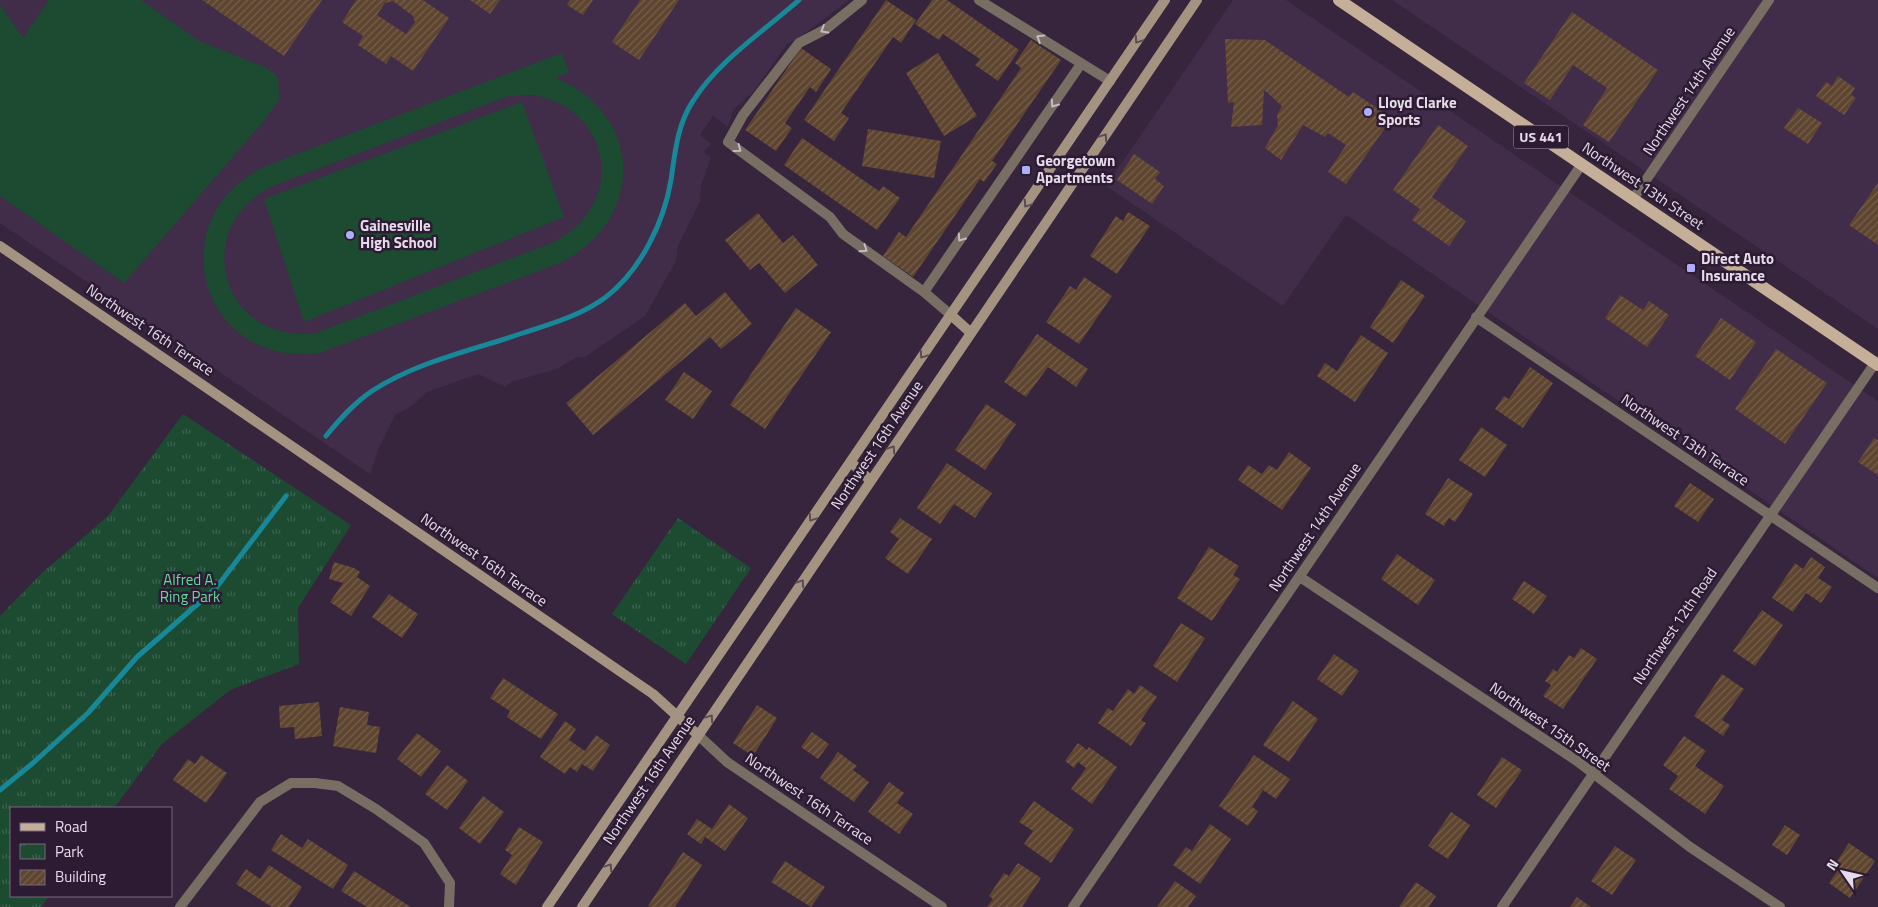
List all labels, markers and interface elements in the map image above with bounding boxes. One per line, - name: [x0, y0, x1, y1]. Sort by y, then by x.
- street label: Northwest 14th Avenue: [1637, 22, 1740, 160]
- one-way arrow: [820, 23, 829, 33]
- one-way arrow: [1036, 35, 1045, 45]
- one-way arrow: [1135, 35, 1144, 44]
- place label: Lloyd Clarke Sports: [1378, 91, 1457, 131]
- one-way arrow: [1050, 99, 1060, 108]
- marker: Lloyd Clarke Sports: [1362, 106, 1374, 118]
- road number: US 441: [1514, 125, 1568, 148]
- one-way arrow: [1098, 133, 1107, 142]
- street label: Northwest 13th Street: [1578, 136, 1710, 236]
- one-way arrow: [732, 143, 741, 152]
- place label: Georgetown Apartments: [1036, 149, 1115, 189]
- marker: Georgetown Apartments: [1020, 164, 1032, 176]
- one-way arrow: [1024, 198, 1033, 207]
- place label: Gainesville High School: [360, 214, 437, 254]
- marker: Gainesville High School: [344, 229, 356, 241]
- one-way arrow: [958, 232, 967, 242]
- one-way arrow: [859, 243, 868, 252]
- place label: Direct Auto Insurance: [1701, 247, 1774, 287]
- marker: Direct Auto Insurance: [1685, 262, 1697, 274]
- street label: Northwest 16th Terrace: [82, 278, 219, 381]
- one-way arrow: [920, 349, 929, 359]
- street label: Northwest 16th Avenue: [825, 376, 928, 514]
- street label: Northwest 13th Terrace: [1617, 388, 1754, 491]
- one-way arrow: [886, 445, 896, 454]
- street label: Northwest 14th Avenue: [1263, 458, 1366, 596]
- street label: Northwest 16th Terrace: [416, 507, 552, 612]
- one-way arrow: [809, 512, 818, 522]
- street label: Northwest 12th Road: [1627, 563, 1722, 689]
- park label: Alfred A. Ring Park: [160, 568, 220, 608]
- one-way arrow: [795, 580, 804, 589]
- street label: Northwest 15th Street: [1485, 676, 1616, 777]
- street label: Northwest 16th Avenue: [597, 711, 700, 849]
- one-way arrow: [704, 714, 713, 723]
- street label: Northwest 16th Terrace: [741, 747, 878, 850]
- legend: [10, 807, 172, 897]
- text: Road: [55, 815, 87, 838]
- text: Park: [55, 840, 84, 863]
- north arrow: [1818, 847, 1868, 897]
- text: N: [1820, 855, 1843, 874]
- one-way arrow: [603, 863, 612, 872]
- text: Building: [55, 865, 106, 888]

